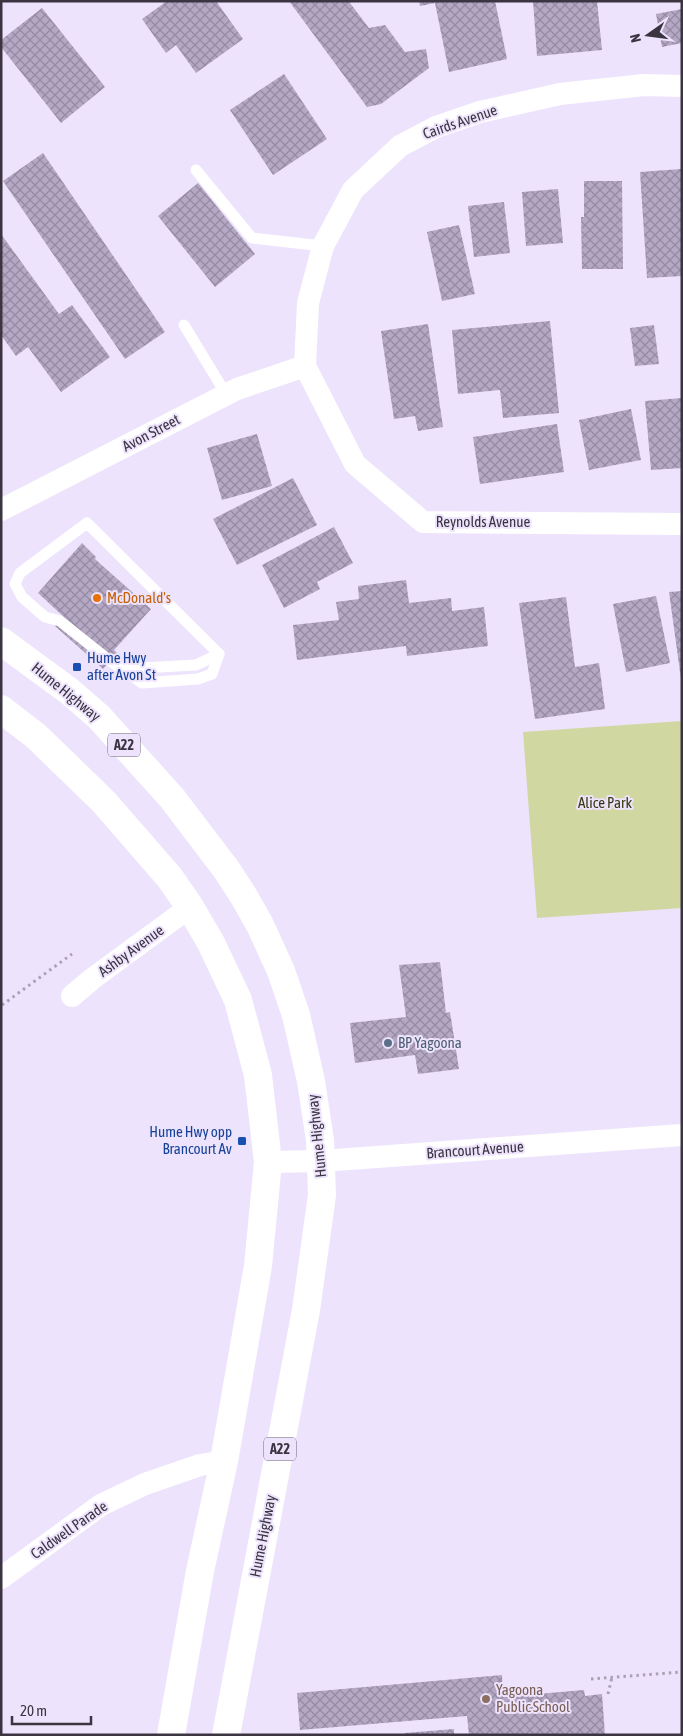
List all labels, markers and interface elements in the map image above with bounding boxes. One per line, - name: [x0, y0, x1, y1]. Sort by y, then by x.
- north arrow: [623, 10, 673, 60]
- text: N: [627, 32, 644, 44]
- street label: Cairds Avenue: [420, 101, 499, 142]
- street label: Avon Street: [119, 410, 182, 455]
- street label: Reynolds Avenue: [436, 513, 530, 530]
- place label: McDonald's: [107, 589, 171, 606]
- marker: McDonald's: [91, 592, 103, 604]
- place label: Hume Hwy after Avon St: [87, 649, 156, 683]
- street label: Hume Highway: [29, 659, 104, 724]
- marker: Hume Hwy after Avon St: [71, 661, 83, 673]
- road number: A22: [108, 734, 140, 756]
- park label: Alice Park: [578, 794, 633, 811]
- street label: Ashby Avenue: [95, 921, 167, 980]
- place label: BP Yagoona: [398, 1034, 462, 1051]
- marker: BP Yagoona: [382, 1037, 394, 1049]
- street label: Hume Highway: [304, 1094, 329, 1178]
- place label: Hume Hwy opp Brancourt Av: [149, 1123, 232, 1157]
- marker: Hume Hwy opp Brancourt Av: [236, 1135, 248, 1147]
- street label: Brancourt Avenue: [426, 1138, 524, 1161]
- road number: A22: [264, 1438, 296, 1460]
- street label: Hume Highway: [246, 1493, 279, 1579]
- street label: Caldwell Parade: [27, 1497, 110, 1562]
- place label: Yagoona Public School: [496, 1681, 570, 1715]
- marker: Yagoona Public School: [480, 1693, 492, 1705]
- scale bar: [12, 1694, 91, 1726]
- text: 20 m: [20, 1702, 47, 1719]

